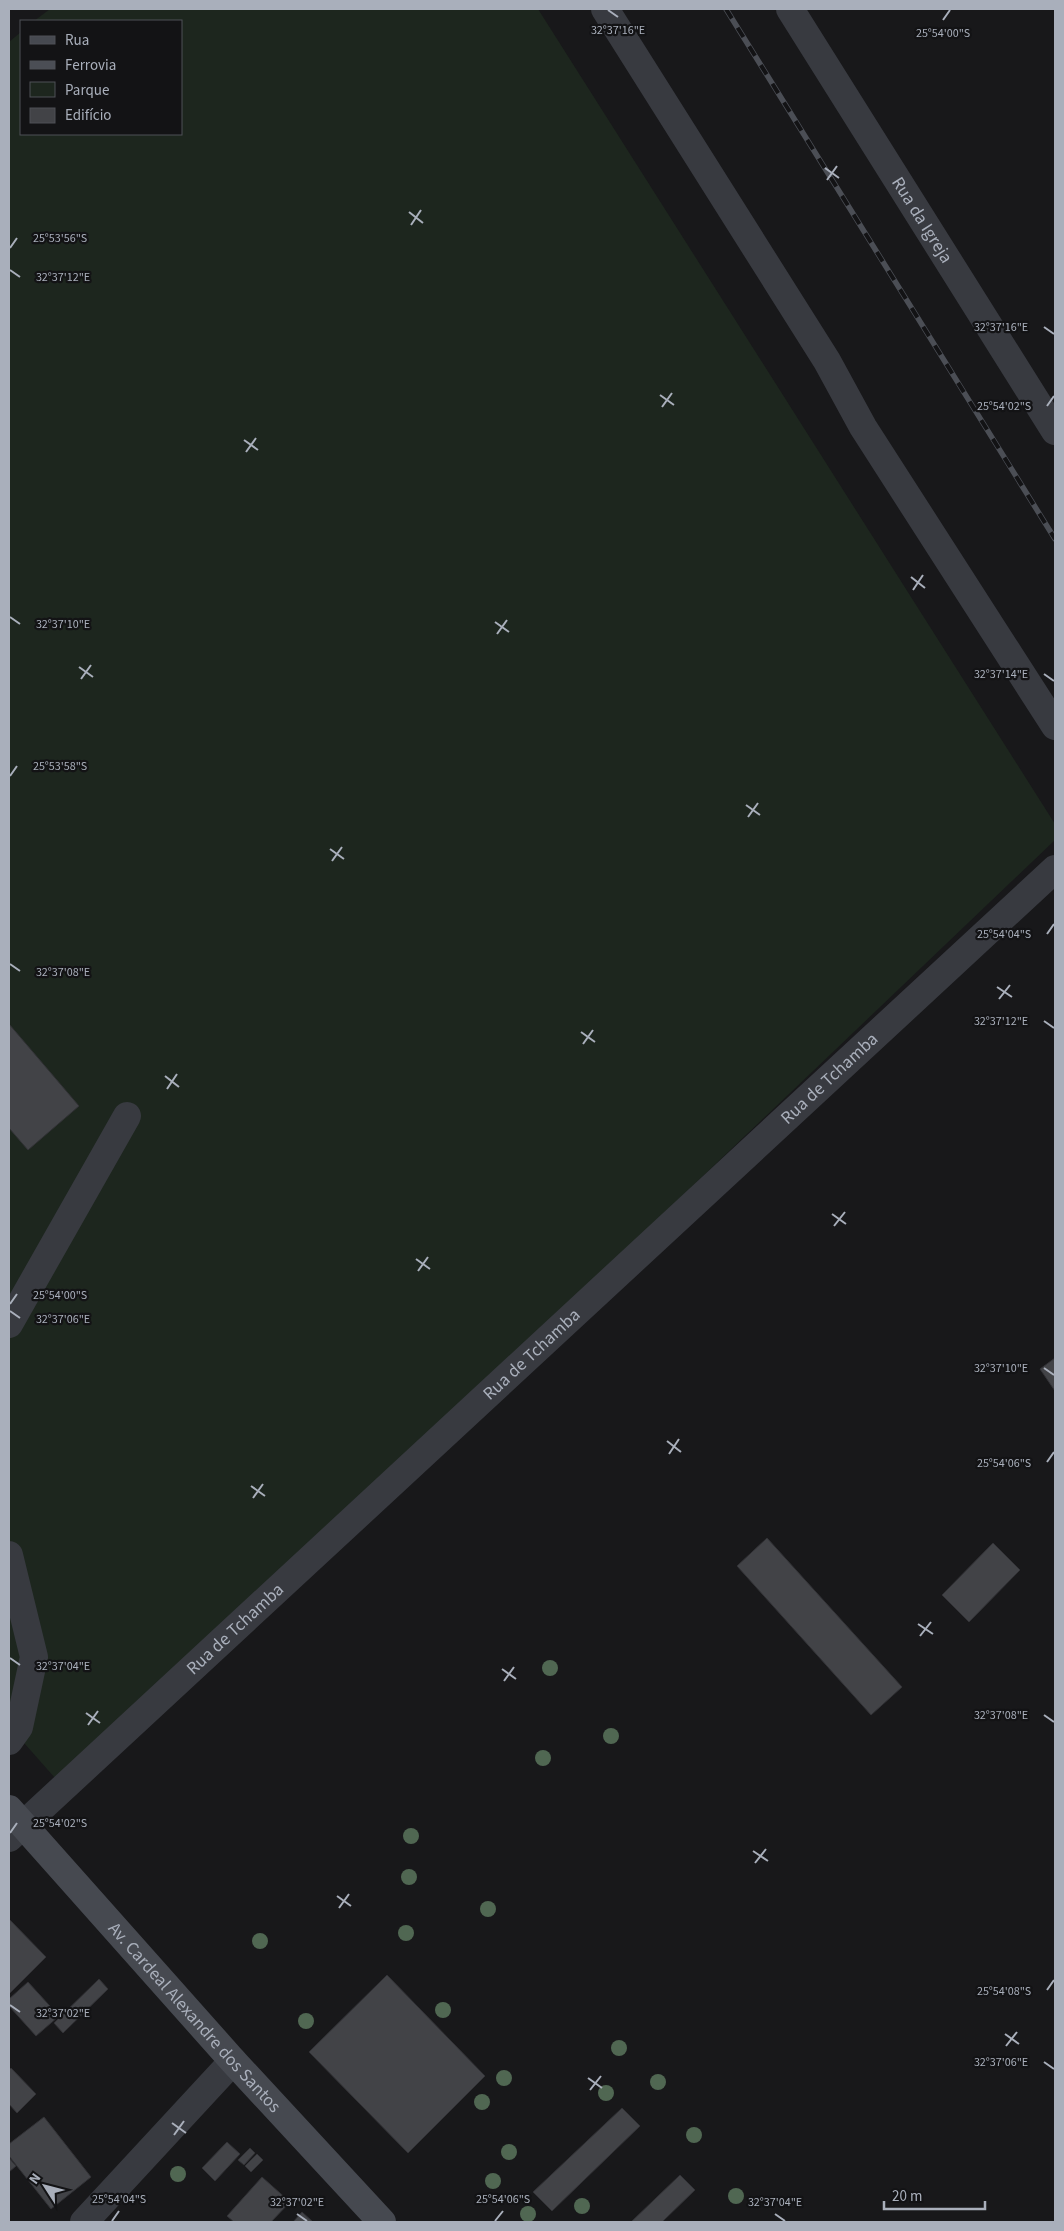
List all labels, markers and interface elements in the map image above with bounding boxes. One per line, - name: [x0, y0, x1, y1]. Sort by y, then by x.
- legend: [20, 20, 182, 135]
- text: 32°37'16"E: [591, 22, 645, 39]
- text: 25°54'00"S: [916, 25, 970, 42]
- text: Rua: [65, 30, 89, 51]
- text: Ferrovia: [65, 55, 116, 76]
- text: Parque: [65, 80, 109, 101]
- text: Edifício: [65, 105, 112, 126]
- street label: Rua da Igreja: [885, 172, 959, 268]
- text: 25°53'56"S: [33, 230, 87, 247]
- text: 32°37'12"E: [36, 269, 90, 286]
- text: 32°37'16"E: [974, 319, 1028, 336]
- text: 25°54'02"S: [977, 398, 1031, 415]
- text: 32°37'10"E: [36, 616, 90, 633]
- text: 32°37'14"E: [974, 666, 1028, 683]
- text: 25°53'58"S: [33, 758, 87, 775]
- text: 25°54'04"S: [977, 926, 1031, 943]
- text: 32°37'08"E: [36, 964, 90, 981]
- text: 32°37'12"E: [974, 1013, 1028, 1030]
- street label: Rua de Tchamba: [775, 1027, 884, 1130]
- text: 25°54'00"S: [33, 1287, 87, 1304]
- street label: Rua de Tchamba: [477, 1303, 586, 1406]
- text: 32°37'06"E: [36, 1311, 90, 1328]
- text: 32°37'10"E: [974, 1360, 1028, 1377]
- text: 25°54'06"S: [977, 1455, 1031, 1472]
- street label: Rua de Tchamba: [181, 1578, 289, 1681]
- text: 32°37'04"E: [36, 1658, 90, 1675]
- text: 32°37'08"E: [974, 1707, 1028, 1724]
- text: 25°54'02"S: [33, 1815, 87, 1832]
- street label: Av. Cardeal Alexandre dos Santos: [102, 1917, 287, 2118]
- text: 25°54'08"S: [977, 1983, 1031, 2000]
- text: 32°37'02"E: [36, 2005, 90, 2022]
- text: 32°37'06"E: [974, 2054, 1028, 2071]
- north arrow: [20, 2161, 70, 2211]
- text: N: [24, 2169, 46, 2189]
- scale bar: [884, 2178, 985, 2210]
- text: 20 m: [892, 2186, 922, 2207]
- text: 25°54'04"S: [92, 2191, 146, 2208]
- text: 25°54'06"S: [476, 2191, 530, 2208]
- text: 32°37'02"E: [270, 2194, 324, 2211]
- text: 32°37'04"E: [748, 2194, 802, 2211]

